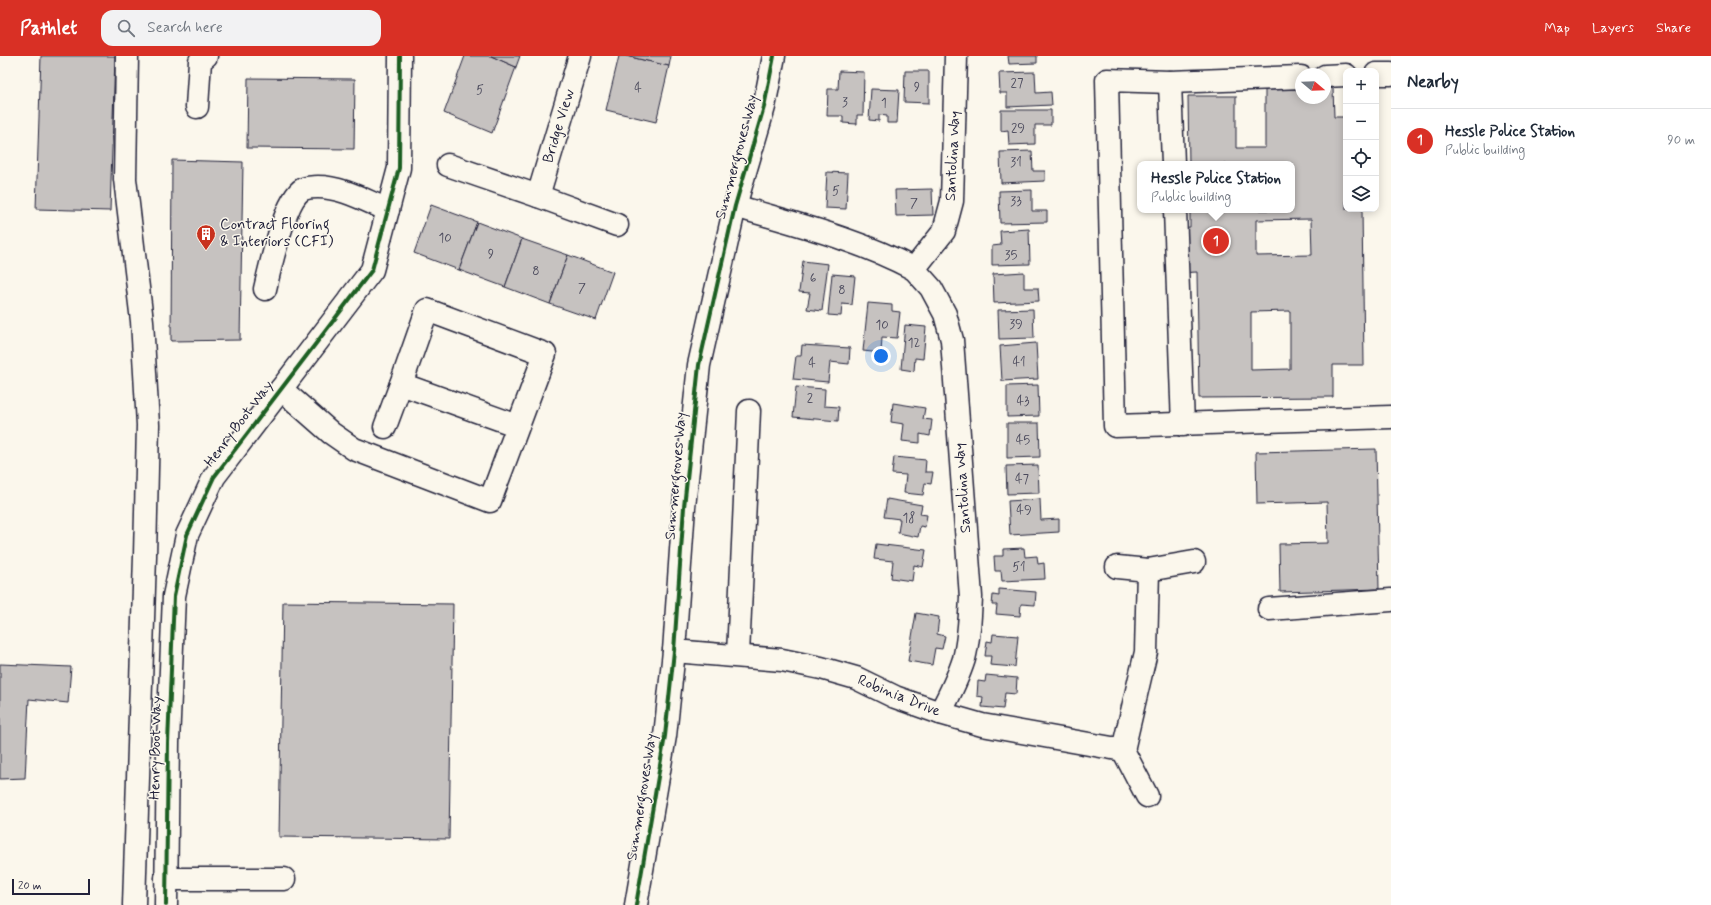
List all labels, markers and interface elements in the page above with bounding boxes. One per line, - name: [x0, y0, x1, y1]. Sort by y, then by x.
- search box: [101, 10, 381, 46]
- text: Pathlet: [20, 16, 77, 41]
- icon: search: [115, 17, 137, 39]
- text: Search here: [147, 18, 223, 38]
- text: Map: [1544, 19, 1570, 37]
- text: Layers: [1592, 19, 1634, 37]
- text: Share: [1656, 19, 1691, 37]
- north arrow: [1295, 68, 1331, 104]
- map controls: [1343, 68, 1379, 212]
- button: +: [1343, 68, 1379, 104]
- text: Nearby: [1407, 71, 1459, 93]
- house number: 27: [1011, 75, 1024, 92]
- house number: 9: [914, 79, 920, 96]
- house number: 4: [634, 80, 642, 97]
- house number: 5: [476, 82, 484, 99]
- street label: Bridge View: [538, 86, 580, 165]
- street label: Summergroves Way: [711, 93, 764, 222]
- house number: 3: [842, 94, 848, 111]
- house number: 1: [881, 95, 887, 112]
- button: −: [1343, 104, 1379, 140]
- street label: Santolina Way: [941, 110, 965, 202]
- house number: 29: [1011, 120, 1025, 137]
- text: Hessle Police Station: [1445, 122, 1575, 142]
- text: 1: [1417, 132, 1423, 149]
- text: 90 m: [1667, 132, 1695, 149]
- button: locate: [1343, 140, 1379, 176]
- text: Public building: [1445, 142, 1525, 159]
- house number: 31: [1010, 154, 1022, 171]
- popup: [1137, 161, 1295, 213]
- text: Hessle Police Station: [1151, 169, 1281, 189]
- button: layers: [1343, 176, 1379, 212]
- house number: 5: [832, 183, 840, 200]
- text: Public building: [1151, 189, 1231, 206]
- house number: 33: [1010, 193, 1022, 210]
- house number: 7: [910, 195, 918, 212]
- place label: Contract Flooring & Interiors (CFI): [220, 215, 334, 252]
- building icon: Contract Flooring & Interiors (CFI): [195, 223, 217, 251]
- pin: 1: [1203, 226, 1229, 256]
- house number: 10: [438, 230, 452, 247]
- house number: 9: [488, 246, 494, 263]
- house number: 35: [1005, 247, 1017, 264]
- house number: 8: [532, 263, 540, 280]
- house number: 6: [810, 270, 817, 287]
- house number: 7: [578, 280, 586, 297]
- house number: 8: [838, 282, 846, 299]
- house number: 39: [1009, 316, 1023, 333]
- house number: 10: [875, 317, 889, 334]
- house number: 12: [908, 335, 920, 352]
- your location: [871, 346, 891, 366]
- house number: 41: [1012, 354, 1026, 371]
- house number: 4: [808, 355, 816, 372]
- street label: Henry Boot Way: [200, 376, 278, 471]
- house number: 2: [807, 390, 814, 407]
- house number: 43: [1016, 393, 1030, 410]
- street label: Summergroves Way: [660, 411, 693, 541]
- house number: 45: [1016, 432, 1030, 449]
- street label: Santolina Way: [950, 442, 976, 534]
- house number: 47: [1015, 471, 1030, 488]
- house number: 49: [1016, 502, 1032, 519]
- house number: 18: [903, 510, 915, 527]
- house number: 51: [1012, 559, 1026, 576]
- street label: Robinia Drive: [854, 670, 944, 722]
- street label: Henry Boot Way: [145, 696, 167, 800]
- street label: Summergroves Way: [622, 732, 663, 862]
- scale bar: [12, 877, 90, 896]
- text: 20 m: [18, 879, 41, 893]

